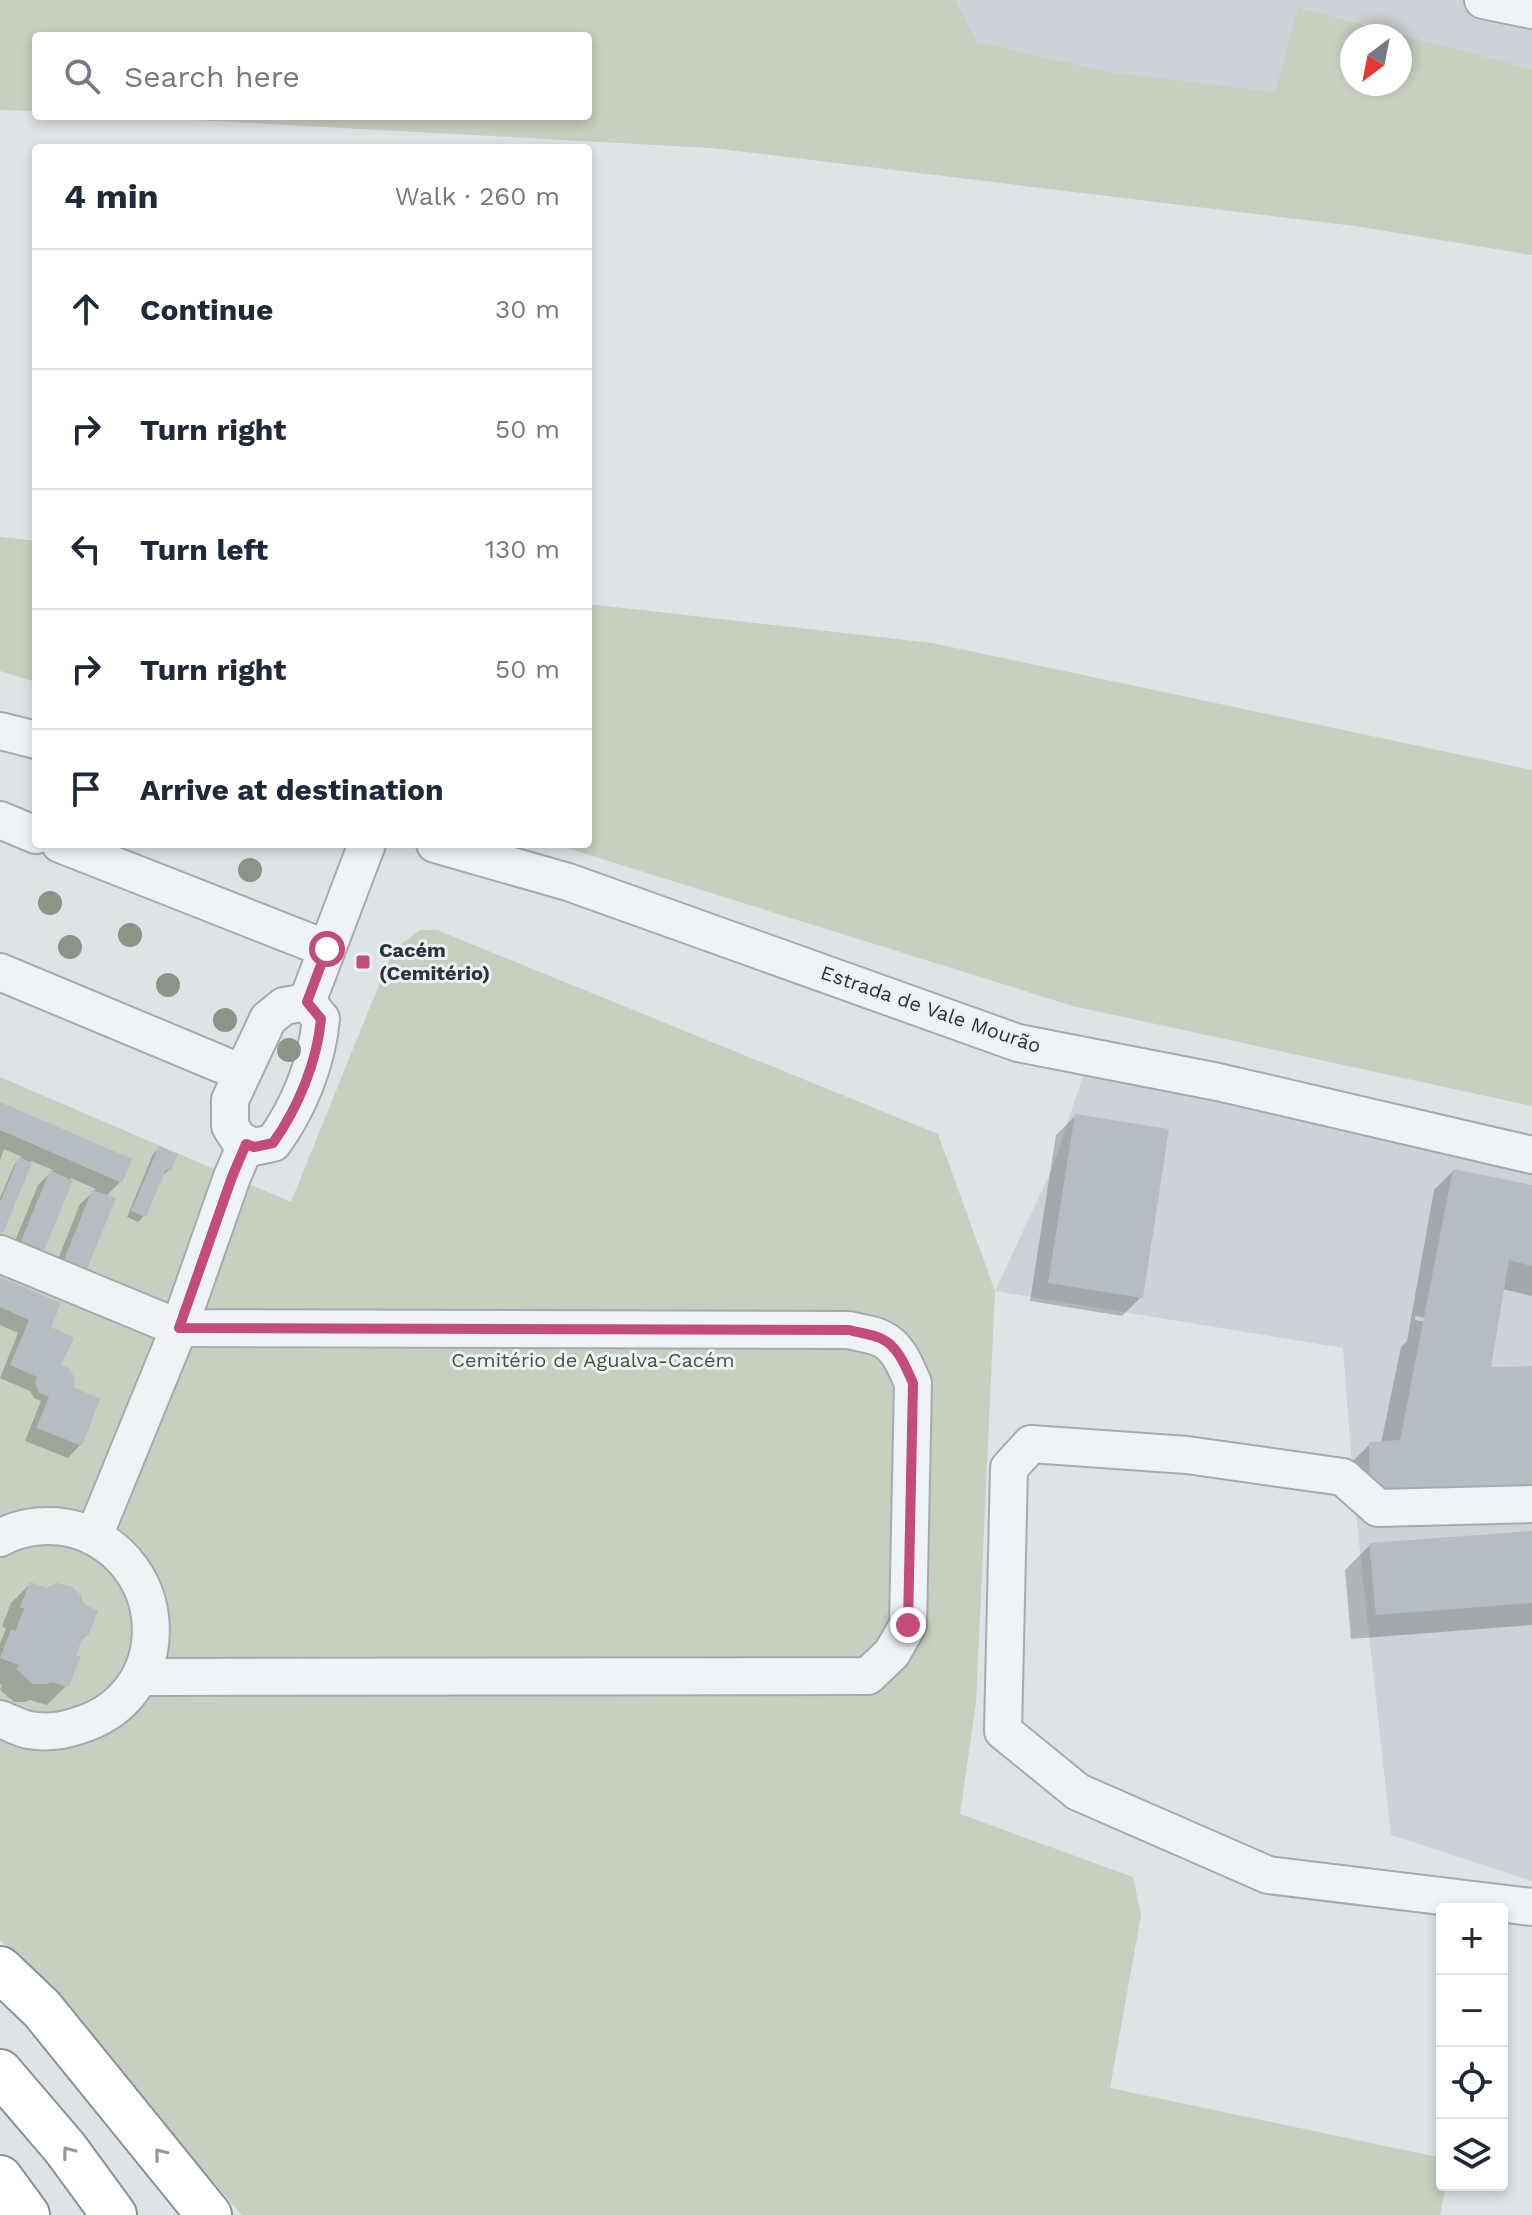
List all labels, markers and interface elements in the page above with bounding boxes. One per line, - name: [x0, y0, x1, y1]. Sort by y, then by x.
- north arrow: [1340, 24, 1412, 96]
- search box: [32, 32, 592, 120]
- icon: search: [60, 54, 104, 98]
- text: Search here: [124, 59, 300, 94]
- text: 4 min: [64, 176, 159, 216]
- text: Walk · 260 m: [395, 181, 560, 211]
- icon: ahead: [64, 287, 108, 331]
- text: Continue: [140, 292, 273, 327]
- text: 30 m: [495, 294, 560, 324]
- icon: right: [64, 407, 108, 451]
- text: Turn right: [140, 412, 286, 447]
- text: 50 m: [495, 414, 560, 444]
- icon: left: [64, 527, 108, 571]
- text: Turn left: [140, 532, 268, 567]
- text: 130 m: [485, 534, 560, 564]
- icon: right: [64, 647, 108, 691]
- text: Turn right: [140, 652, 286, 687]
- text: 50 m: [495, 654, 560, 684]
- icon: arrive: [64, 767, 108, 811]
- text: Arrive at destination: [140, 772, 444, 807]
- route start: [309, 931, 345, 967]
- place label: Cacém (Cemitério): [379, 938, 490, 985]
- marker: Cacém (Cemitério): [354, 953, 372, 971]
- street label: Estrada de Vale Mourão: [818, 960, 1044, 1058]
- park label: Cemitério de Agualva-Cacém: [451, 1348, 735, 1372]
- route end: [890, 1607, 926, 1643]
- map controls: [1436, 1903, 1508, 2191]
- button: +: [1436, 1903, 1508, 1975]
- button: −: [1436, 1975, 1508, 2047]
- button: locate: [1436, 2047, 1508, 2119]
- button: layers: [1436, 2119, 1508, 2191]
- one-way arrow: [63, 2146, 77, 2161]
- one-way arrow: [155, 2149, 170, 2164]

